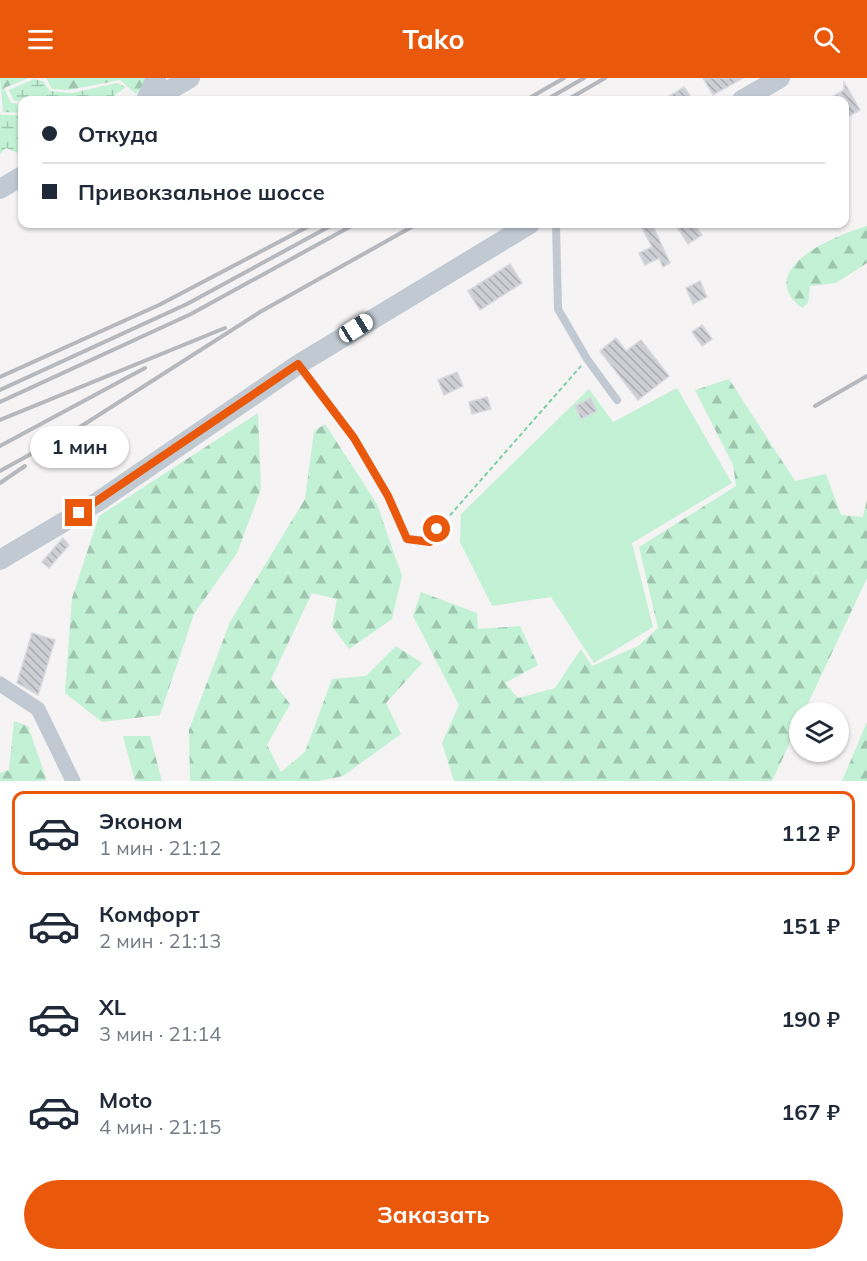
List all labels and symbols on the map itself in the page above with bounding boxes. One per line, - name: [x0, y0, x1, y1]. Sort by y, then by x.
- car: [336, 311, 376, 345]
- callout: 1 мин: [29, 426, 128, 468]
- route end: [65, 499, 92, 526]
- route start: [423, 515, 450, 542]

